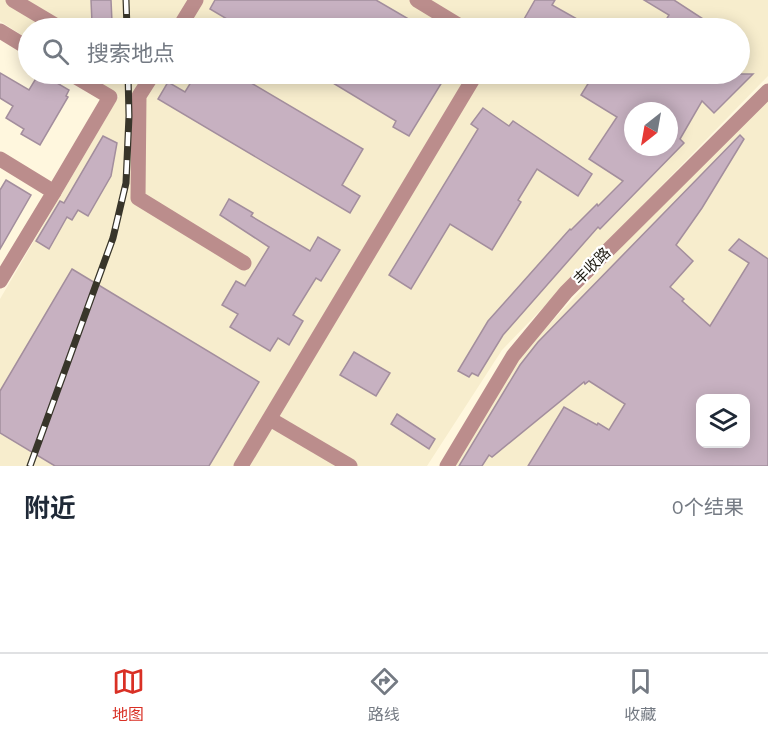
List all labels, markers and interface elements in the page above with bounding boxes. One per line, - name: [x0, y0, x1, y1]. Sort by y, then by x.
- search box: [18, 18, 750, 84]
- icon: search: [39, 35, 72, 68]
- text: 搜索地点: [87, 41, 175, 66]
- north arrow: [624, 102, 678, 156]
- street label: 丰收路: [570, 244, 614, 288]
- map controls: [696, 394, 750, 448]
- button: layers: [696, 394, 750, 448]
- text: 附近: [24, 493, 76, 523]
- text: 0个结果: [672, 495, 744, 519]
- tab: 地图: [112, 665, 145, 725]
- tab: 路线: [368, 665, 401, 725]
- tab: 收藏: [624, 665, 657, 725]

